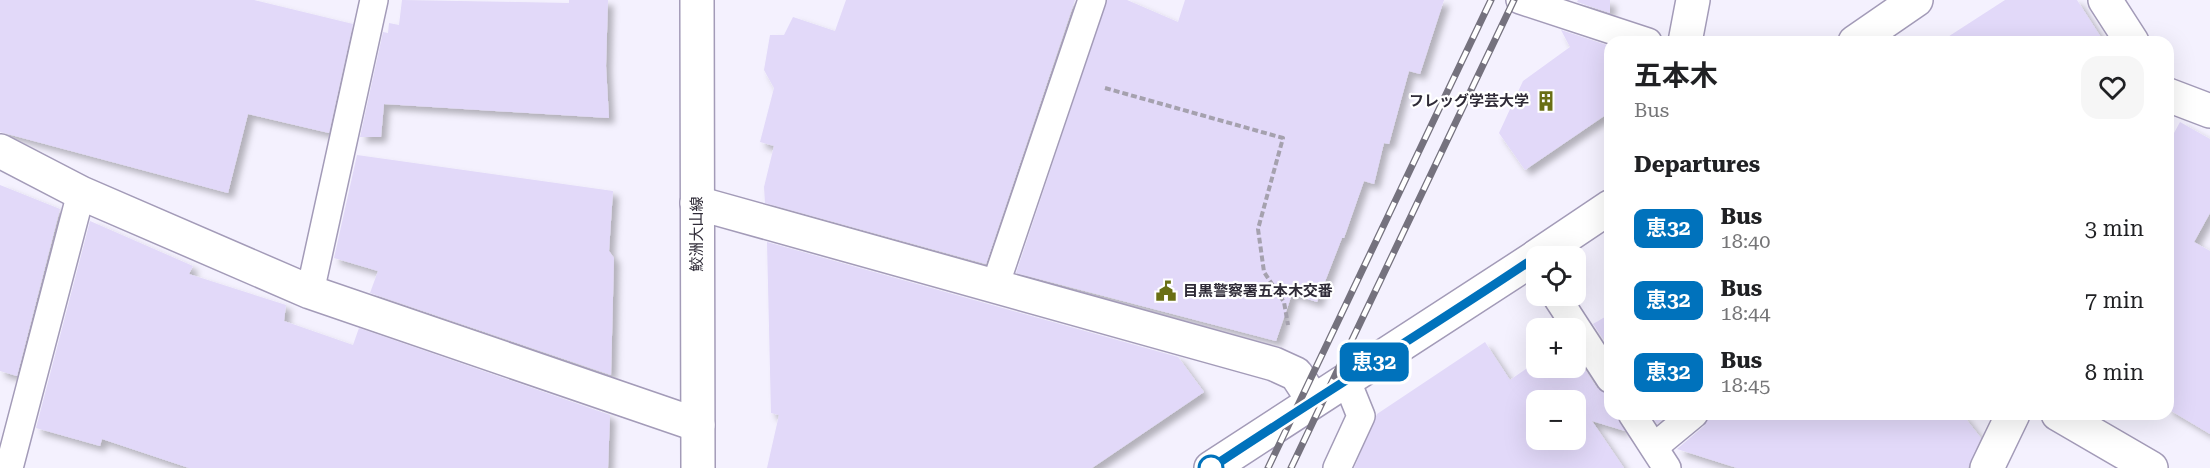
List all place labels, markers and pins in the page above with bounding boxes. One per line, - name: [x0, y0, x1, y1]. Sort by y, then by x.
- building icon: フレッグ学芸大学: [1534, 89, 1558, 113]
- place label: フレッグ学芸大学: [1409, 92, 1529, 110]
- public building icon: 目黒警察署五本木交番: [1154, 279, 1178, 303]
- place label: 目黒警察署五本木交番: [1183, 282, 1333, 300]
- unlabelled marker: [1198, 455, 1224, 468]

